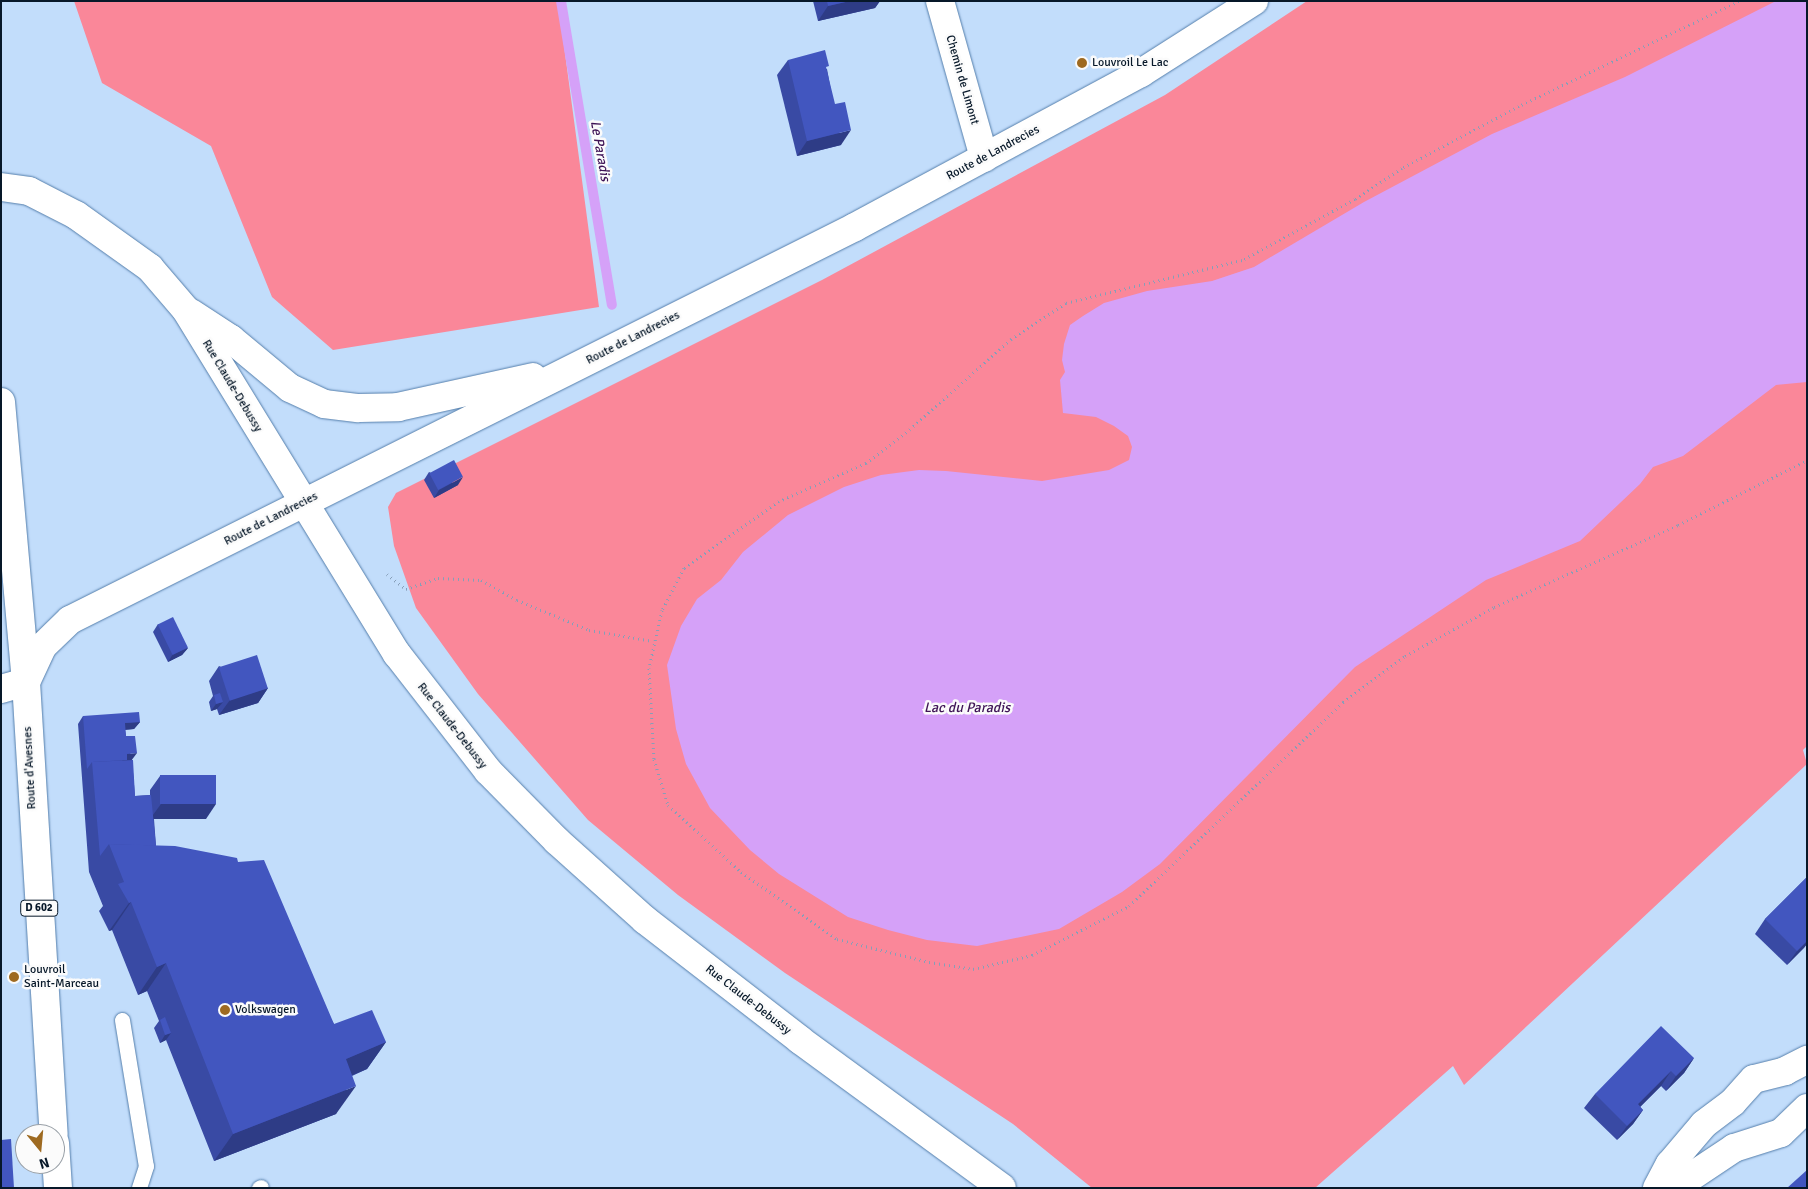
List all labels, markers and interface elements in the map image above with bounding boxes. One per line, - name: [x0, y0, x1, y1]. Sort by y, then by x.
- street label: Chemin de Limont: [942, 33, 982, 127]
- place label: Louvroil Le Lac: [1092, 56, 1168, 70]
- marker: Louvroil Le Lac: [1076, 57, 1088, 69]
- water label: Le Paradis: [586, 119, 614, 183]
- street label: Route de Landrecies: [944, 122, 1042, 184]
- street label: Route de Landrecies: [584, 308, 682, 368]
- street label: Rue Claude-Debussy: [199, 337, 265, 435]
- street label: Route de Landrecies: [222, 489, 320, 549]
- street label: Rue Claude-Debussy: [414, 680, 490, 772]
- water label: Lac du Paradis: [924, 700, 1010, 716]
- street label: Route d'Avesnes: [21, 726, 39, 810]
- road number: D 602: [19, 900, 59, 916]
- street label: Rue Claude-Debussy: [702, 962, 794, 1038]
- place label: Louvroil Saint-Marceau: [24, 963, 99, 991]
- marker: Louvroil Saint-Marceau: [8, 971, 20, 983]
- place label: Volkswagen: [235, 1003, 296, 1017]
- marker: Volkswagen: [219, 1004, 231, 1016]
- north arrow: [15, 1124, 65, 1174]
- text: N: [37, 1153, 51, 1172]

